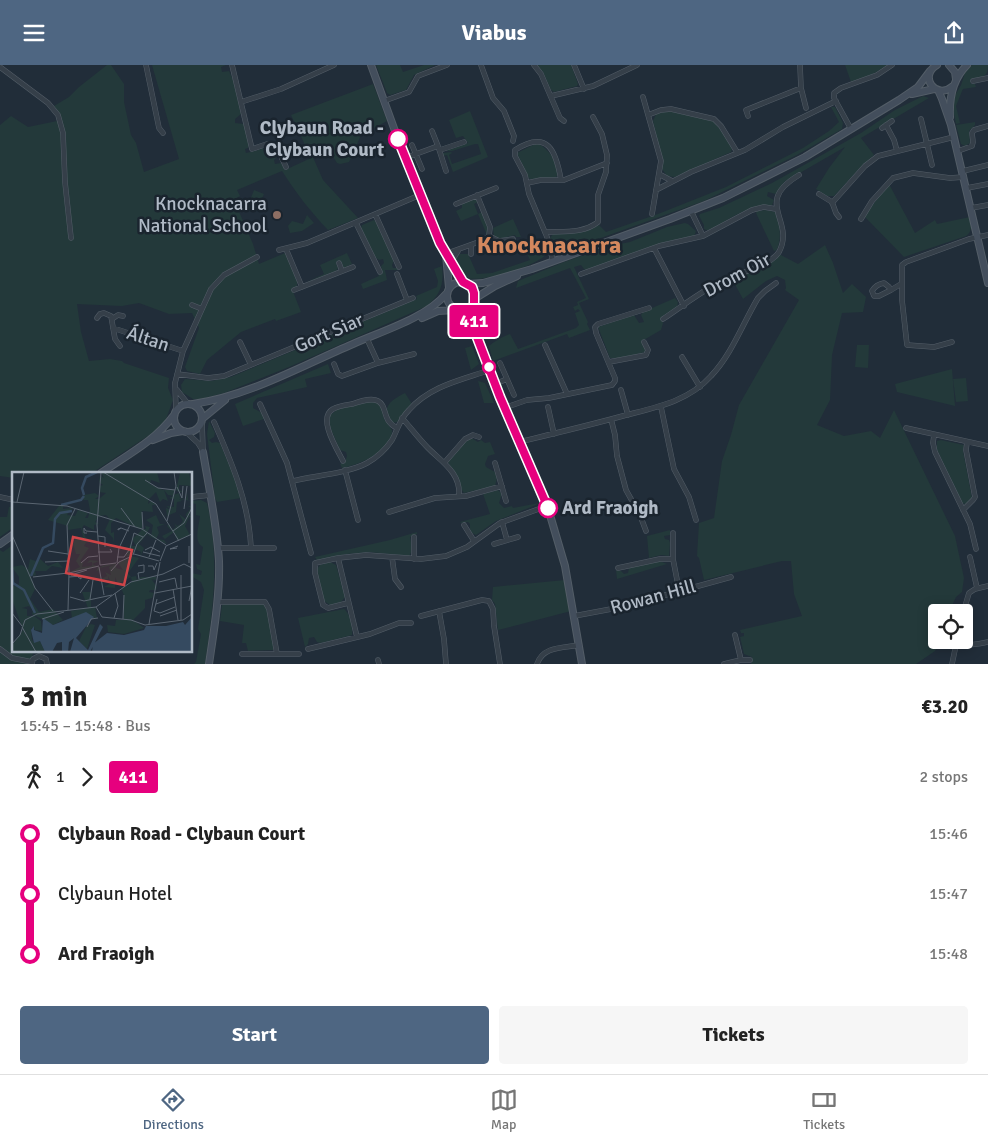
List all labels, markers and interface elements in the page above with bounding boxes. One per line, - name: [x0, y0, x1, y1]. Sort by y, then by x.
- icon: menu: [20, 19, 48, 47]
- text: Viabus: [462, 19, 526, 46]
- icon: share: [940, 19, 968, 47]
- place label: Clybaun Road - Clybaun Court: [260, 116, 384, 162]
- marker: Clybaun Road - Clybaun Court: [388, 129, 408, 149]
- place label: Knocknacarra National School: [138, 192, 267, 238]
- marker: Knocknacarra National School: [271, 209, 283, 221]
- district label: Knocknacarra: [477, 230, 621, 260]
- street label: Drom Oir: [699, 247, 775, 303]
- line badge: 411: [445, 305, 503, 337]
- street label: Gort Siar: [291, 308, 367, 358]
- text: 411: [459, 310, 489, 332]
- street label: Áltan: [124, 321, 172, 357]
- unlabelled marker: [482, 360, 496, 374]
- inset map: [12, 472, 192, 651]
- place label: Ard Fraoigh: [562, 496, 659, 520]
- marker: Ard Fraoigh: [538, 498, 558, 518]
- street label: Rowan Hill: [608, 574, 698, 620]
- map controls: [928, 604, 973, 649]
- button: locate: [928, 604, 973, 649]
- text: 3 min: [20, 680, 88, 714]
- text: €3.20: [922, 695, 968, 719]
- text: 15:45 – 15:48 · Bus: [20, 716, 151, 736]
- icon: walk: [20, 763, 48, 791]
- icon: forward: [73, 763, 101, 791]
- text: 411: [119, 766, 148, 788]
- text: 1: [56, 767, 65, 787]
- text: 2 stops: [920, 767, 968, 787]
- text: Clybaun Road - Clybaun Court: [58, 822, 305, 846]
- text: 15:46: [929, 824, 968, 844]
- text: Clybaun Hotel: [58, 882, 172, 906]
- text: 15:47: [929, 884, 968, 904]
- text: Ard Fraoigh: [58, 942, 155, 966]
- text: 15:48: [929, 944, 968, 964]
- button: Start: [20, 1006, 489, 1064]
- button: Tickets: [499, 1006, 968, 1064]
- tab: Directions: [143, 1086, 204, 1133]
- tab: Map: [490, 1086, 518, 1133]
- tab: Tickets: [803, 1086, 845, 1133]

